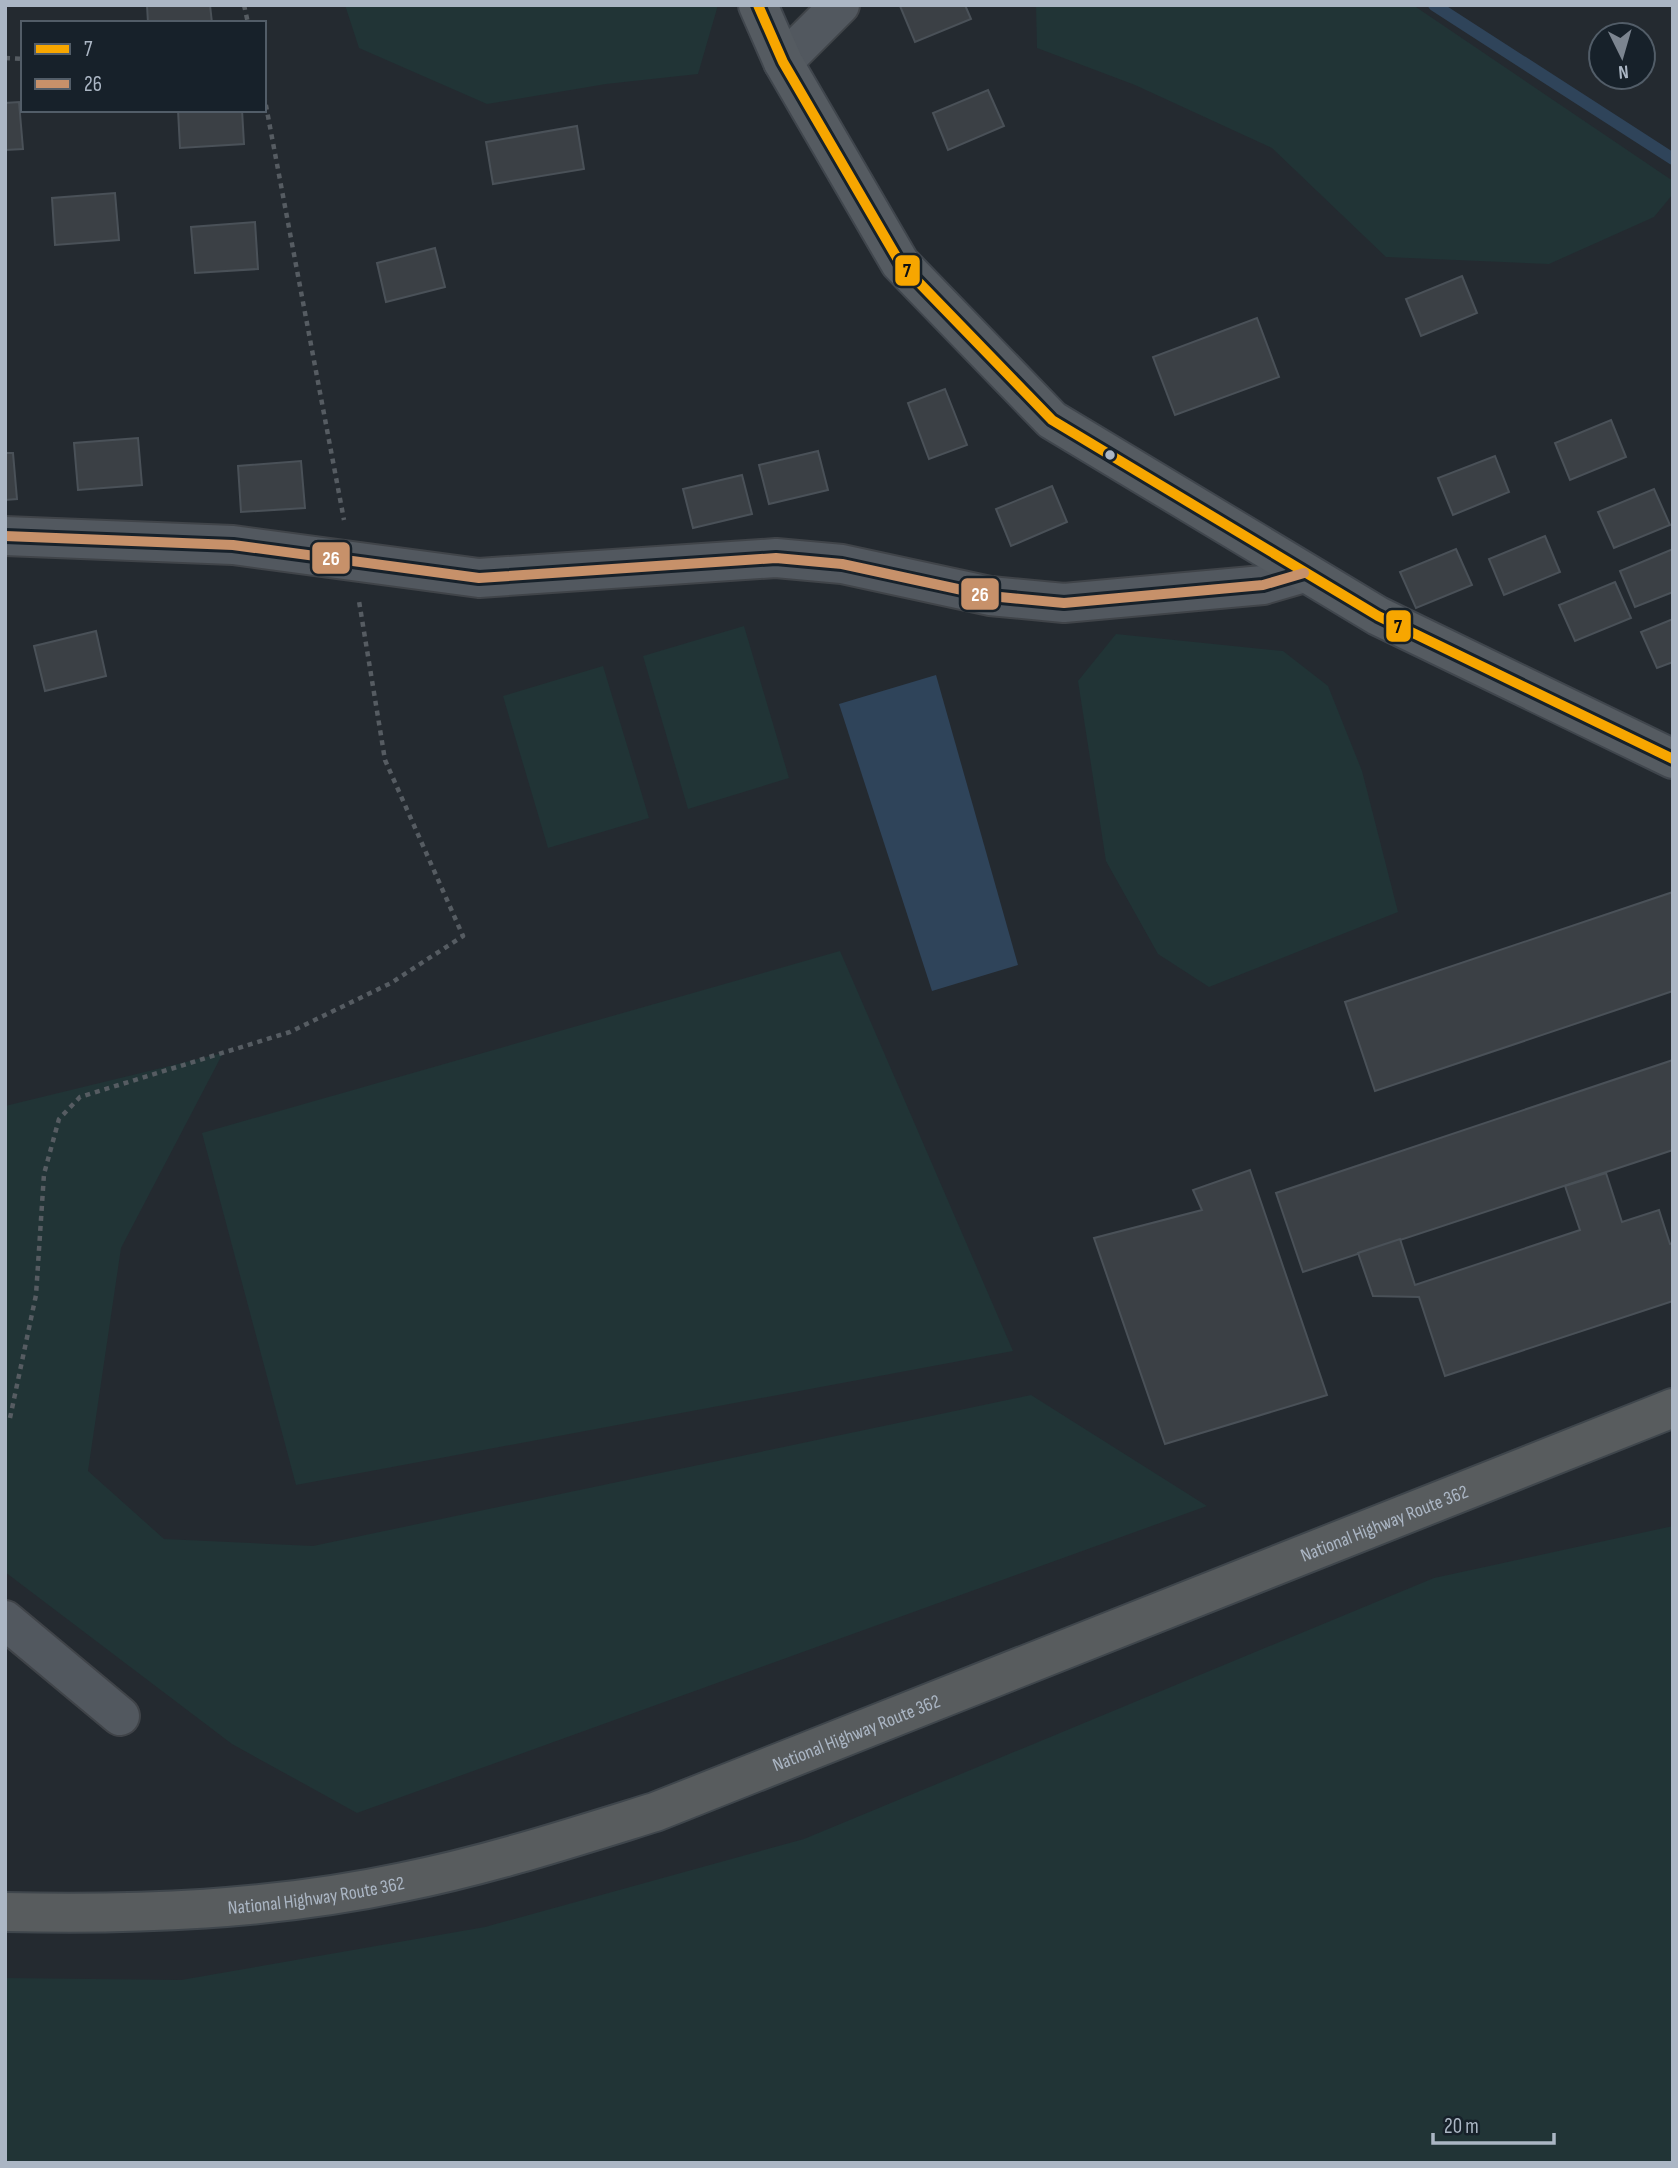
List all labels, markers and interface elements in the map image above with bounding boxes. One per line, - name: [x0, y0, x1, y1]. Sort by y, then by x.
- legend: [21, 21, 266, 112]
- north arrow: [1587, 21, 1657, 91]
- text: 7: [84, 37, 93, 62]
- text: N: [1617, 60, 1629, 83]
- text: 26: [84, 72, 102, 97]
- line badge: 7: [894, 254, 921, 287]
- text: 7: [903, 260, 912, 283]
- unlabelled marker: [1103, 448, 1117, 462]
- line badge: 26: [311, 541, 351, 575]
- text: 26: [322, 548, 340, 571]
- line badge: 26: [960, 577, 1000, 611]
- text: 26: [971, 584, 989, 607]
- line badge: 7: [1385, 609, 1412, 643]
- text: 7: [1394, 616, 1403, 639]
- street label: National Highway Route 362: [1297, 1481, 1472, 1568]
- street label: National Highway Route 362: [770, 1690, 944, 1777]
- street label: National Highway Route 362: [227, 1872, 407, 1920]
- scale bar: [1433, 2102, 1554, 2146]
- text: 20 m: [1444, 2114, 1479, 2139]

